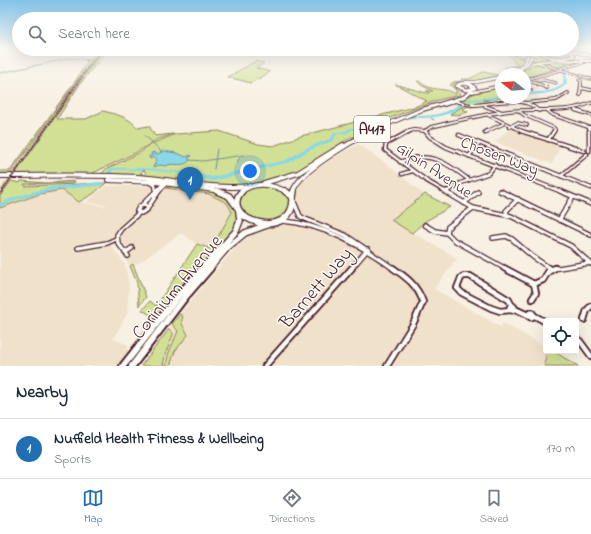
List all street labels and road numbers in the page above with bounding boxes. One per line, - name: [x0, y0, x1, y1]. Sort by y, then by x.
- road number: A417: [354, 116, 390, 142]
- street label: Chosen Way: [457, 131, 542, 183]
- street label: Gilpin Avenue: [391, 136, 477, 205]
- street label: Corinium Avenue: [126, 229, 230, 346]
- street label: Barnett Way: [273, 242, 361, 337]

